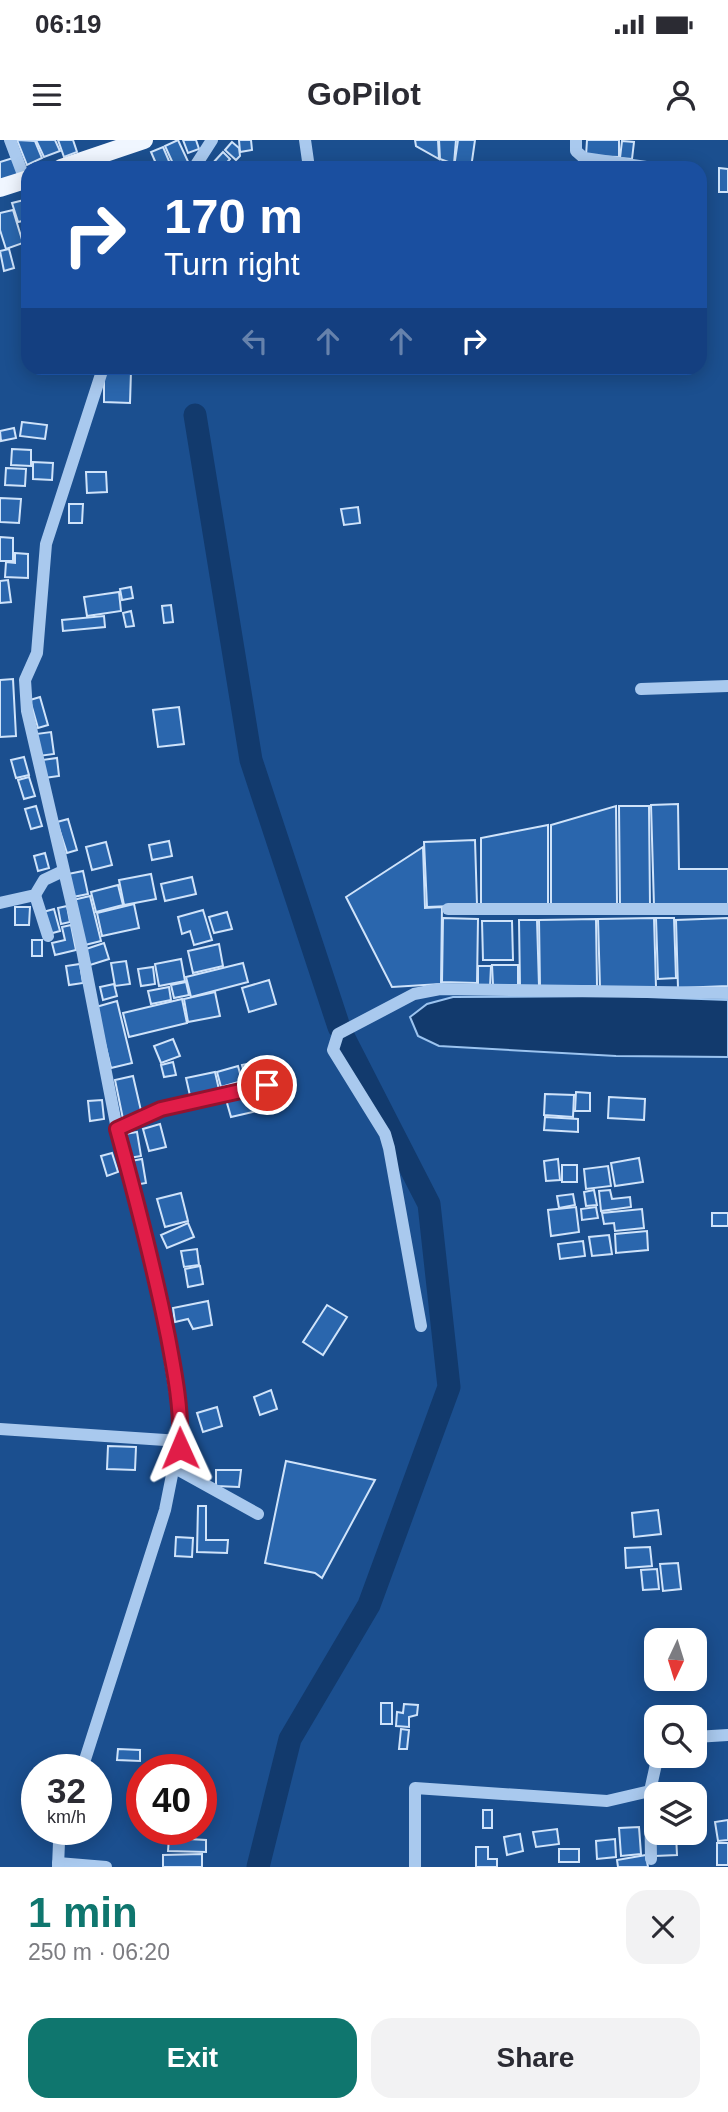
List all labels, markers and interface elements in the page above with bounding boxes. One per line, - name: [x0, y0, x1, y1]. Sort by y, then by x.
- text: 06:19: [35, 9, 102, 39]
- icon: menu: [28, 76, 66, 114]
- text: GoPilot: [307, 76, 421, 112]
- icon: person: [662, 76, 700, 114]
- icon: right: [49, 189, 140, 280]
- text: 170 m: [164, 189, 303, 243]
- text: Turn right: [164, 246, 300, 282]
- icon: left: [236, 322, 274, 360]
- icon: ahead: [309, 322, 347, 360]
- icon: ahead: [382, 322, 420, 360]
- icon: right: [455, 322, 493, 360]
- pin: [237, 1055, 297, 1115]
- icon: arrive: [248, 1066, 286, 1104]
- position arrow: [143, 1411, 217, 1485]
- north arrow: [644, 1628, 707, 1690]
- map controls: [644, 1628, 707, 1845]
- button: search: [644, 1705, 707, 1768]
- speed limit sign: 40: [126, 1754, 217, 1845]
- text: 32: [47, 1771, 86, 1810]
- button: layers: [644, 1782, 707, 1845]
- text: km/h: [47, 1807, 86, 1827]
- text: 1 min: [28, 1889, 138, 1936]
- button: close: [626, 1890, 700, 1964]
- text: 250 m · 06:20: [28, 1939, 170, 1965]
- button: Exit: [28, 2018, 357, 2098]
- button: Share: [371, 2018, 700, 2098]

